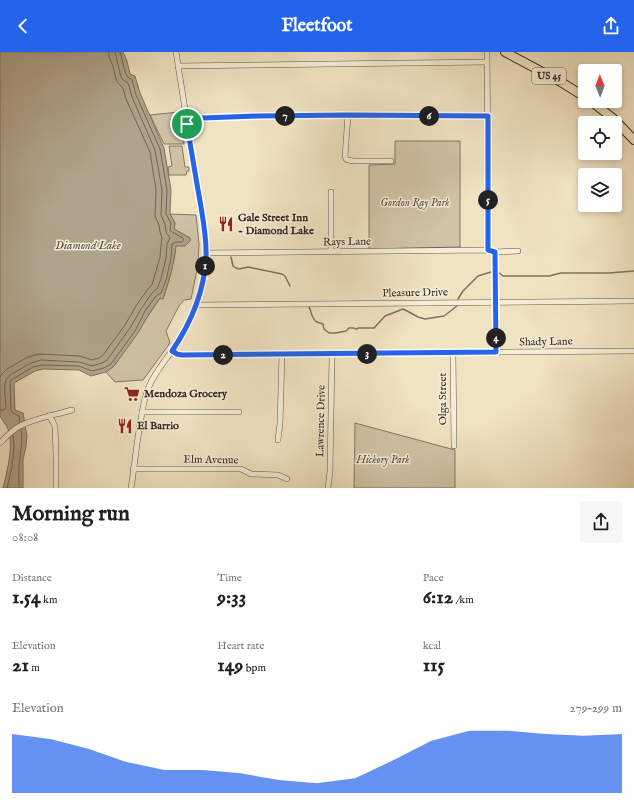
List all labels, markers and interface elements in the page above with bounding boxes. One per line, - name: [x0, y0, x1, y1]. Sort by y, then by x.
- icon: back: [12, 15, 34, 37]
- text: Fleetfoot: [282, 15, 352, 38]
- icon: share: [600, 15, 622, 37]
- north arrow: [578, 64, 622, 108]
- map controls: [578, 64, 622, 212]
- road number: US 45: [532, 68, 566, 84]
- pin: 7: [275, 106, 295, 126]
- pin: 6: [419, 106, 439, 126]
- pin: [170, 107, 204, 141]
- text: 7: [282, 109, 288, 123]
- text: 6: [427, 109, 431, 123]
- icon: arrive: [176, 113, 198, 135]
- button: locate: [578, 116, 622, 160]
- button: layers: [578, 168, 622, 212]
- pin: 5: [478, 190, 498, 210]
- text: 5: [486, 193, 490, 207]
- park label: Gordon Ray Park: [380, 196, 450, 210]
- place label: Gale Street Inn - Diamond Lake: [238, 211, 314, 238]
- restaurant icon: Gale Street Inn - Diamond Lake: [217, 215, 235, 233]
- street label: Rays Lane: [323, 235, 371, 249]
- water label: Diamond Lake: [55, 238, 121, 253]
- pin: 1: [195, 256, 215, 276]
- text: 1: [203, 259, 207, 273]
- street label: Pleasure Drive: [382, 285, 448, 301]
- pin: 4: [486, 328, 506, 348]
- text: 4: [493, 331, 499, 345]
- street label: Shady Lane: [519, 335, 573, 349]
- pin: 3: [357, 344, 377, 364]
- pin: 2: [213, 345, 233, 365]
- text: 3: [365, 347, 369, 361]
- text: 2: [220, 348, 226, 362]
- street label: Olga Street: [436, 372, 450, 425]
- supermarket icon: Mendoza Grocery: [123, 385, 141, 403]
- street label: Lawrence Drive: [313, 385, 329, 457]
- place label: Mendoza Grocery: [144, 387, 228, 401]
- restaurant icon: El Barrio: [116, 417, 134, 435]
- place label: El Barrio: [137, 419, 179, 433]
- street label: Elm Avenue: [183, 453, 239, 467]
- park label: Hickory Park: [355, 453, 410, 467]
- text: Morning run: [12, 500, 130, 528]
- button: share: [580, 501, 622, 543]
- text: 08:08: [12, 529, 38, 546]
- text: Distance: [12, 571, 52, 585]
- text: Time: [217, 571, 242, 585]
- text: Pace: [423, 571, 443, 585]
- text: 1.54: [12, 585, 41, 610]
- text: 9:33: [217, 585, 246, 610]
- text: 6:12: [423, 585, 453, 610]
- text: km: [41, 593, 58, 607]
- text: /km: [453, 593, 474, 607]
- text: Elevation: [12, 639, 56, 653]
- text: Heart rate: [217, 639, 264, 653]
- text: kcal: [423, 639, 441, 653]
- text: 21: [12, 653, 29, 678]
- text: 149: [217, 653, 243, 678]
- text: 115: [423, 653, 445, 678]
- text: m: [29, 661, 40, 675]
- text: bpm: [243, 661, 266, 675]
- text: Elevation: [12, 700, 64, 717]
- text: 279–299 m: [570, 700, 622, 717]

